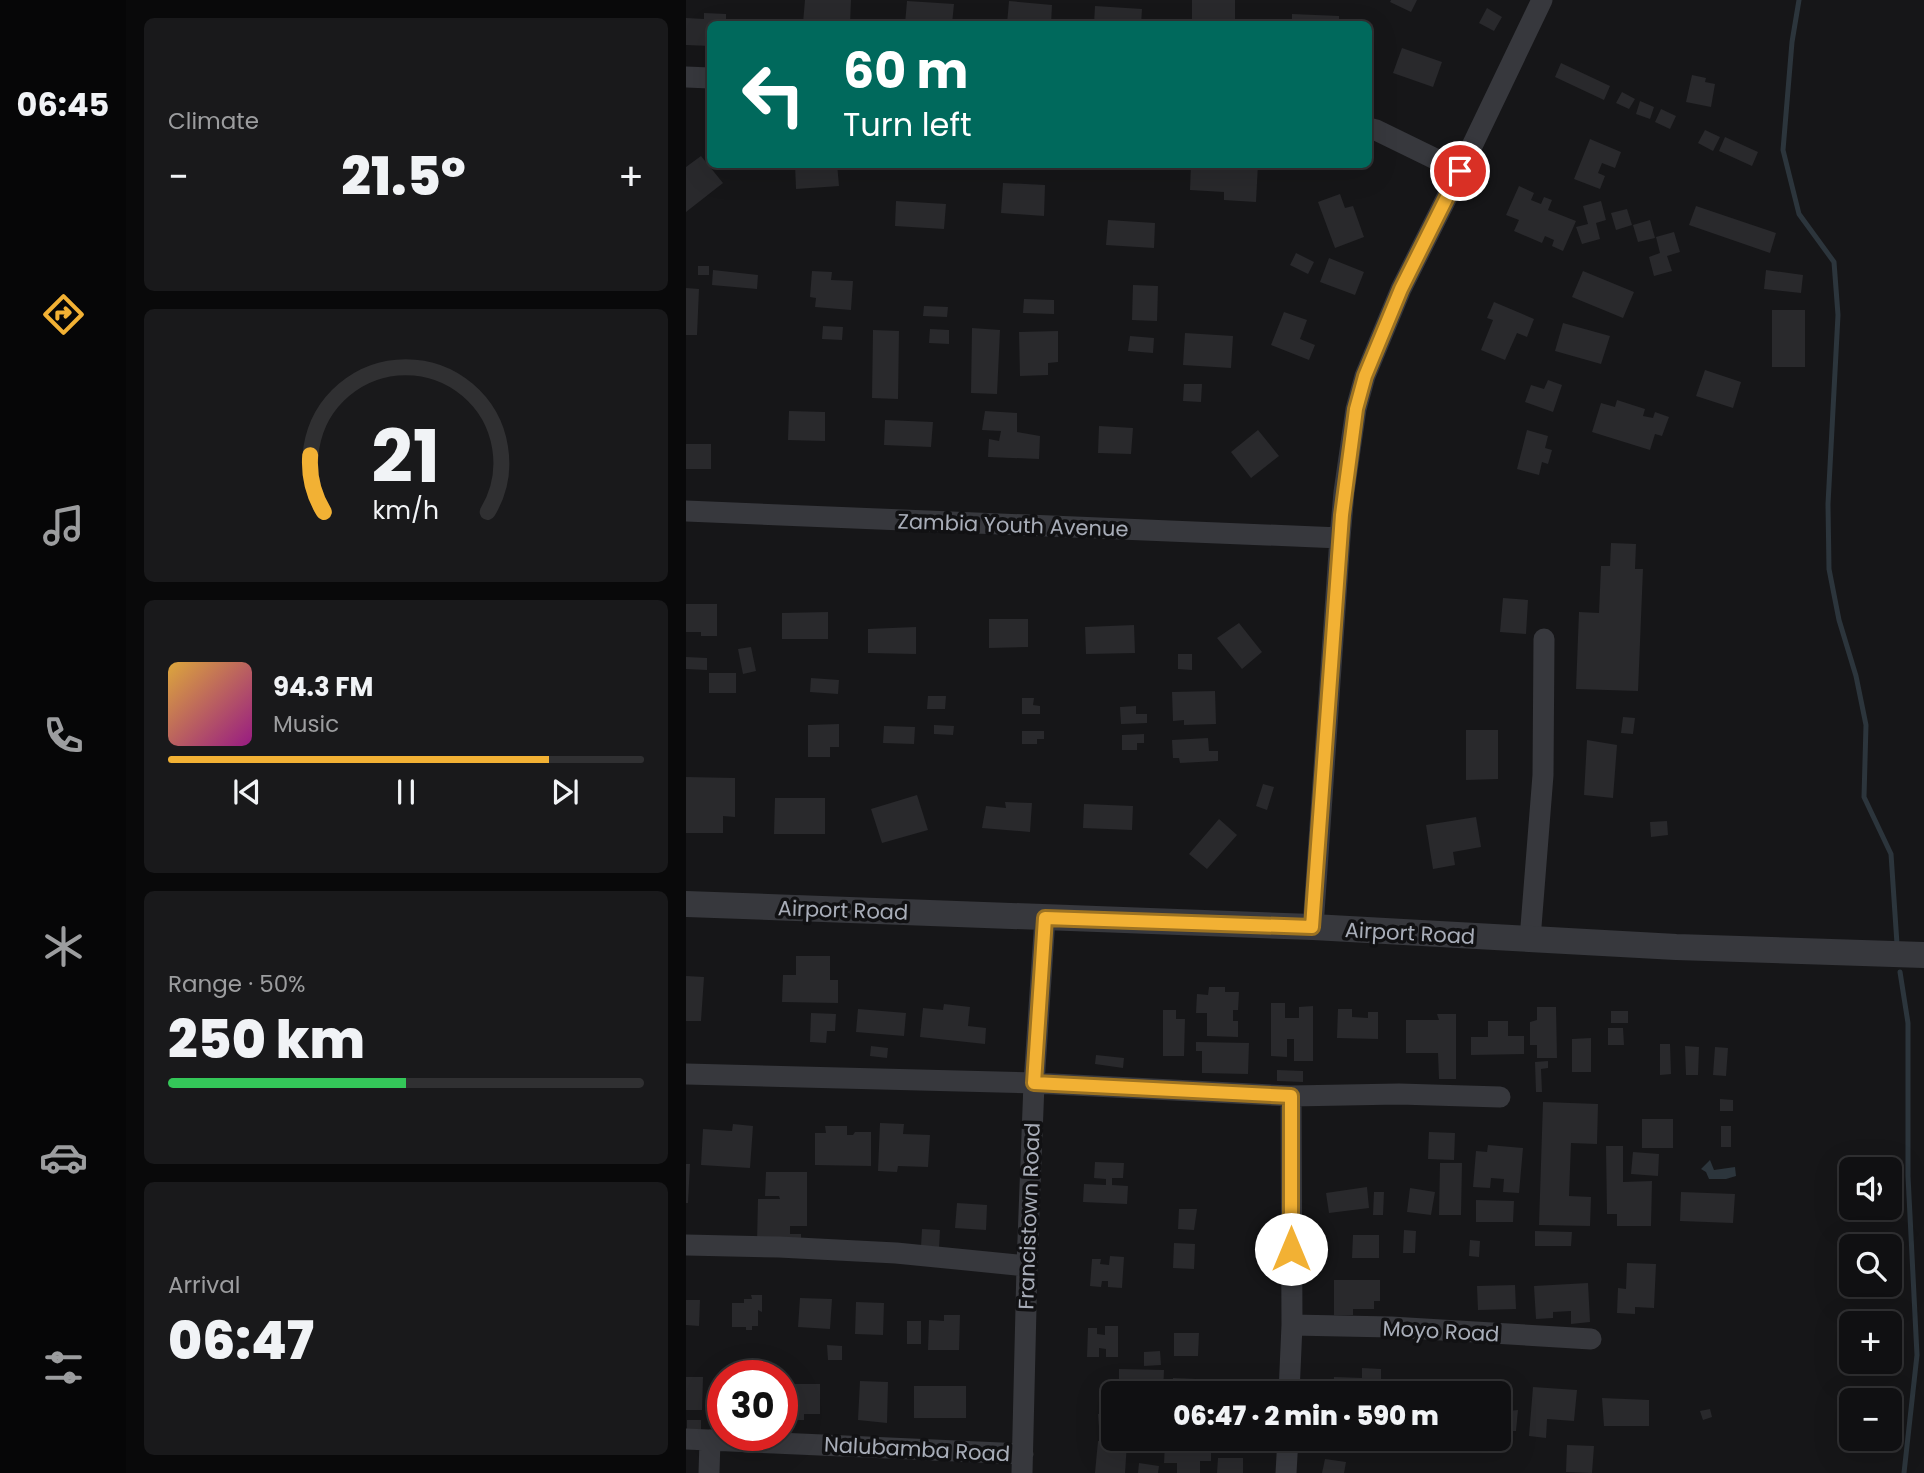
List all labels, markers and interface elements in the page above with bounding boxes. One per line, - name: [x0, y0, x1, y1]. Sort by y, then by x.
- text: 60 m: [843, 37, 968, 105]
- icon: left: [728, 49, 819, 140]
- text: 06:45: [17, 82, 109, 127]
- text: Turn left: [843, 102, 972, 147]
- text: Climate: [168, 105, 259, 137]
- text: 21.5°: [341, 140, 466, 213]
- pin: [1430, 141, 1490, 201]
- text: −: [168, 150, 189, 203]
- text: +: [618, 150, 644, 203]
- icon: arrive: [1441, 152, 1479, 190]
- icon: directions: [39, 290, 88, 339]
- text: 21: [372, 406, 440, 507]
- text: km/h: [373, 492, 439, 527]
- icon: music: [39, 501, 88, 550]
- street label: Zambia Youth Avenue: [897, 506, 1129, 544]
- text: 94.3 FM: [273, 669, 373, 705]
- text: Music: [273, 708, 339, 740]
- icon: phone: [39, 711, 88, 760]
- icon: previous: [228, 773, 266, 811]
- icon: pause: [387, 773, 425, 811]
- icon: next: [546, 773, 584, 811]
- street label: Airport Road: [777, 893, 909, 927]
- street label: Airport Road: [1344, 915, 1476, 951]
- icon: climate: [39, 922, 88, 971]
- text: Range · 50%: [168, 968, 306, 1000]
- text: 250 km: [168, 1003, 365, 1076]
- street label: Francistown Road: [1011, 1122, 1047, 1310]
- icon: car: [39, 1133, 88, 1182]
- map controls: [1839, 1157, 1902, 1451]
- button: sound: [1839, 1157, 1902, 1220]
- position arrow: [1254, 1212, 1328, 1286]
- button: search: [1839, 1234, 1902, 1297]
- text: Arrival: [168, 1269, 240, 1301]
- text: 06:47: [168, 1304, 314, 1377]
- button: +: [1839, 1311, 1902, 1374]
- street label: Moyo Road: [1382, 1313, 1500, 1349]
- icon: filters: [39, 1343, 88, 1392]
- speed limit sign: 30: [707, 1360, 798, 1451]
- button: −: [1839, 1388, 1902, 1451]
- text: 06:47 · 2 min · 590 m: [1173, 1398, 1439, 1434]
- street label: Nalubamba Road: [823, 1430, 1011, 1468]

